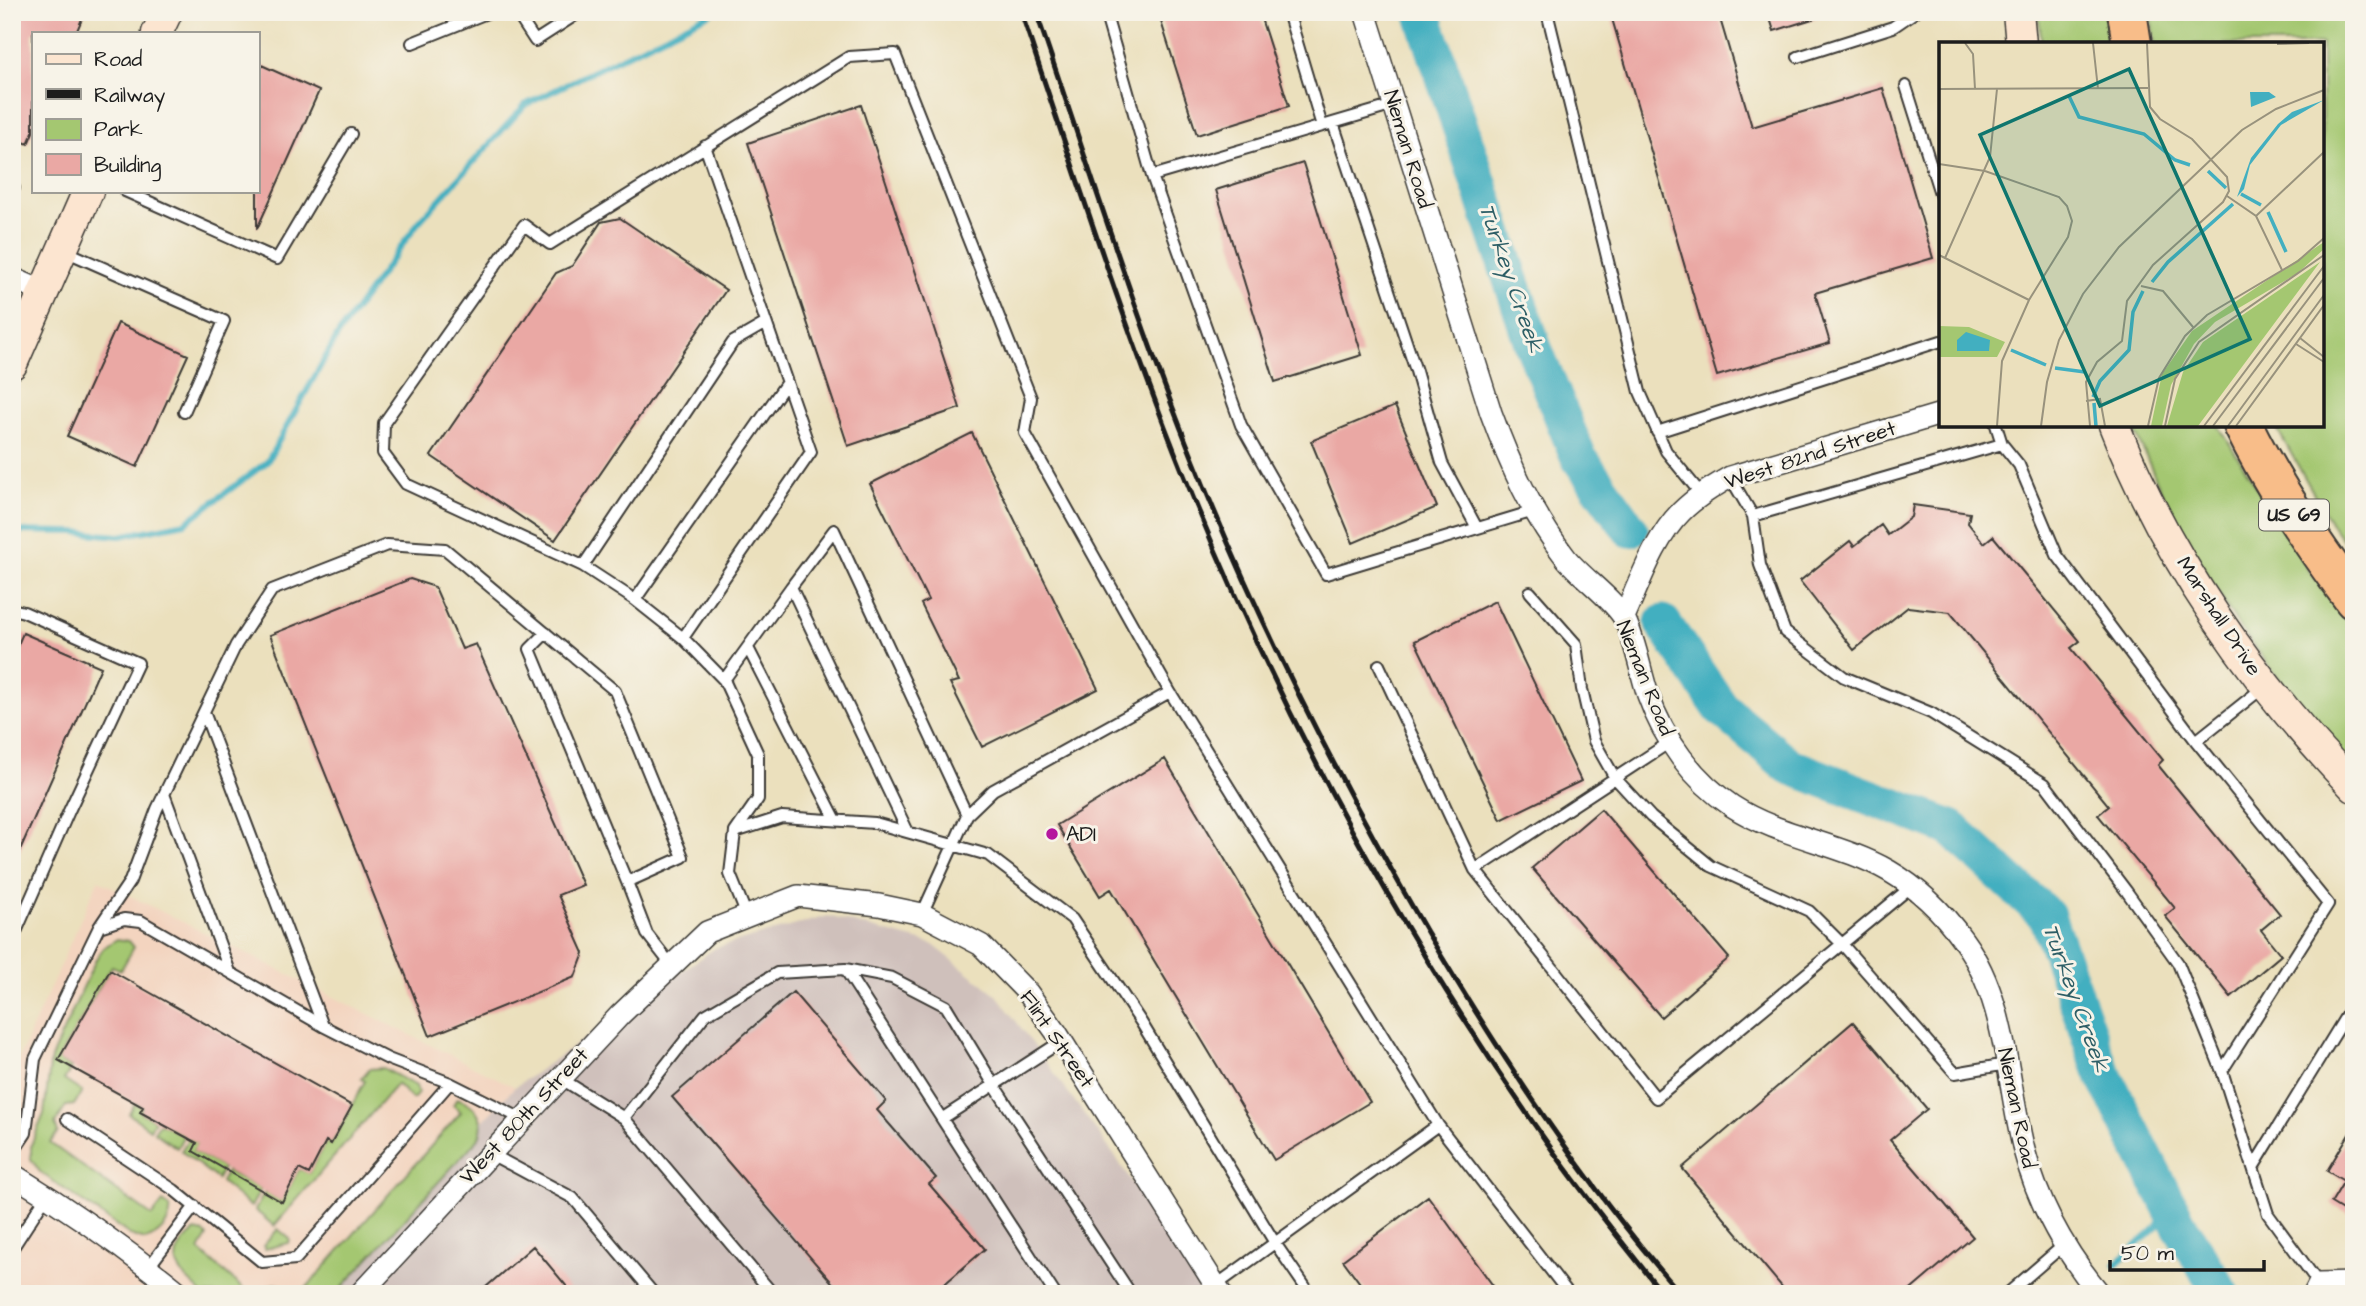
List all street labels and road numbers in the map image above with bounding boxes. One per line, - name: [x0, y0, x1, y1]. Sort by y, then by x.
- street label: Nieman Road: [1376, 86, 1440, 212]
- street label: West 82nd Street: [1721, 413, 1900, 496]
- road number: US 69: [2259, 500, 2329, 530]
- street label: Marshall Drive: [2170, 551, 2268, 681]
- street label: Nieman Road: [1609, 616, 1681, 740]
- street label: Flint Street: [1013, 984, 1102, 1094]
- street label: West 80th Street: [453, 1041, 595, 1191]
- street label: Nieman Road: [1990, 1045, 2044, 1171]

